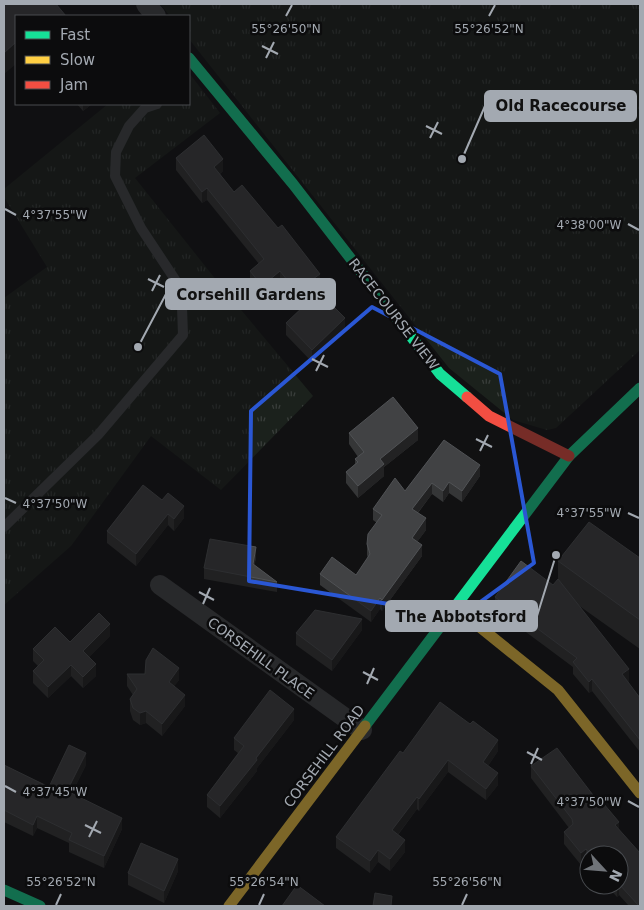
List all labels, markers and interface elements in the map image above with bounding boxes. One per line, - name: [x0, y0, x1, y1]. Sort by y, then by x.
- legend: [15, 15, 190, 105]
- text: 55°26'50"N: [251, 22, 321, 36]
- text: 55°26'52"N: [454, 22, 524, 36]
- text: Fast: [60, 26, 90, 44]
- text: Slow: [60, 51, 95, 69]
- text: Jam: [59, 76, 88, 94]
- callout: Old Racecourse: [485, 91, 636, 121]
- text: Old Racecourse: [496, 97, 626, 115]
- text: 4°37'55"W: [23, 208, 88, 222]
- text: 4°38'00"W: [557, 218, 622, 232]
- street label: RACECOURSE VIEW: [346, 255, 442, 373]
- callout: Corsehill Gardens: [166, 279, 335, 309]
- text: Corsehill Gardens: [176, 286, 326, 304]
- text: 4°37'50"W: [23, 497, 88, 511]
- text: 4°37'55"W: [557, 506, 622, 520]
- callout: The Abbotsford: [386, 601, 537, 631]
- text: The Abbotsford: [396, 608, 526, 626]
- street label: CORSEHILL PLACE: [205, 614, 317, 702]
- street label: CORSEHILL ROAD: [280, 702, 368, 810]
- text: 4°37'45"W: [23, 785, 88, 799]
- text: 4°37'50"W: [557, 795, 622, 809]
- north arrow: [579, 845, 629, 895]
- text: N: [606, 867, 625, 884]
- text: 55°26'52"N: [26, 875, 96, 889]
- text: 55°26'54"N: [229, 875, 299, 889]
- text: 55°26'56"N: [432, 875, 502, 889]

